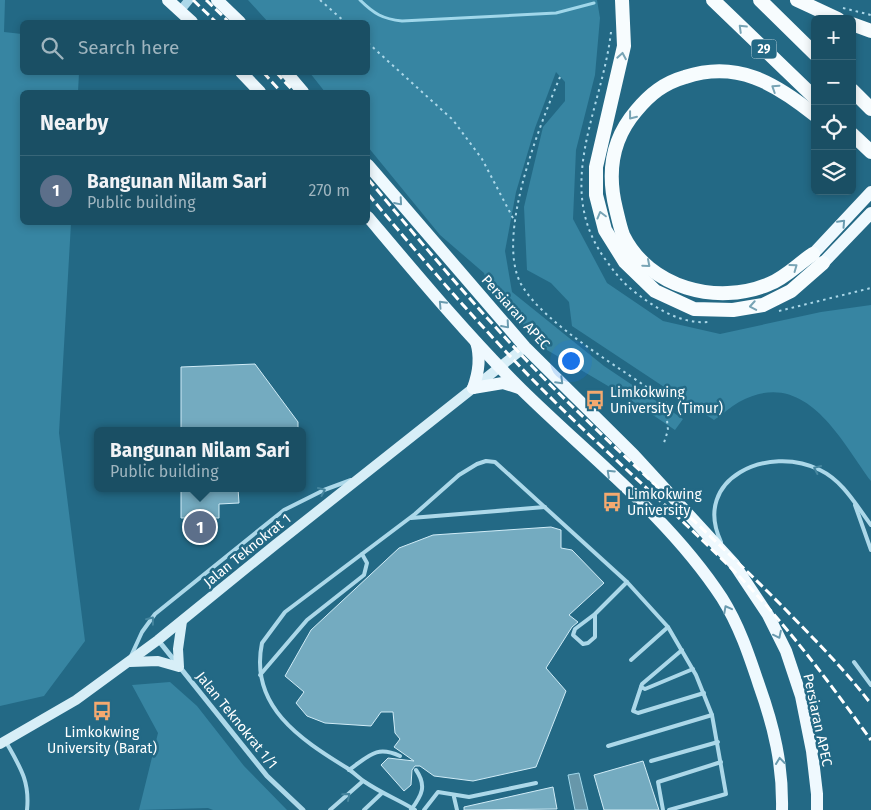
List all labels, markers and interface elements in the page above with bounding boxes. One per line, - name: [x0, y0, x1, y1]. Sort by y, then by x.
- map controls: [811, 15, 856, 195]
- button: +: [811, 15, 856, 60]
- search box: [20, 20, 370, 75]
- one-way arrow: [738, 25, 747, 34]
- icon: search: [38, 34, 66, 62]
- text: Search here: [78, 36, 179, 59]
- road number: 29: [752, 40, 776, 59]
- one-way arrow: [616, 52, 626, 61]
- button: −: [811, 60, 856, 105]
- one-way arrow: [771, 84, 780, 94]
- button: locate: [811, 105, 856, 150]
- text: Nearby: [40, 110, 108, 136]
- one-way arrow: [629, 110, 637, 119]
- button: layers: [811, 150, 856, 195]
- text: Bangunan Nilam Sari: [87, 170, 267, 193]
- text: 1: [52, 181, 60, 200]
- text: 270 m: [308, 181, 350, 200]
- text: Public building: [87, 193, 195, 212]
- one-way arrow: [394, 196, 402, 205]
- one-way arrow: [596, 211, 607, 220]
- one-way arrow: [836, 220, 845, 229]
- one-way arrow: [641, 258, 650, 267]
- one-way arrow: [788, 264, 798, 273]
- street label: Persiaran APEC: [478, 272, 554, 353]
- one-way arrow: [439, 301, 448, 310]
- one-way arrow: [749, 301, 758, 311]
- one-way arrow: [500, 319, 509, 328]
- your location: [558, 348, 584, 374]
- one-way arrow: [554, 376, 563, 385]
- place label: Limkokwing University (Timur): [610, 384, 723, 417]
- bus stop icon: Limkokwing University (Timur): [584, 389, 606, 411]
- popup: [94, 427, 306, 492]
- text: Bangunan Nilam Sari: [110, 439, 290, 462]
- text: Public building: [110, 462, 219, 481]
- one-way arrow: [813, 466, 822, 476]
- one-way arrow: [607, 470, 616, 479]
- place label: Limkokwing University: [627, 486, 702, 519]
- one-way arrow: [317, 487, 326, 498]
- bus stop icon: Limkokwing University: [601, 491, 623, 513]
- pin: 1: [184, 508, 216, 546]
- street label: Jalan Teknokrat 1: [200, 510, 294, 590]
- one-way arrow: [723, 605, 733, 614]
- one-way arrow: [146, 617, 154, 626]
- one-way arrow: [772, 630, 782, 639]
- street label: Jalan Teknokrat 1/1: [192, 668, 281, 772]
- street label: Persiaran APEC: [799, 672, 836, 768]
- bus stop icon: Limkokwing University (Barat): [91, 700, 113, 722]
- place label: Limkokwing University (Barat): [47, 724, 157, 757]
- one-way arrow: [775, 757, 786, 765]
- one-way arrow: [341, 792, 350, 801]

